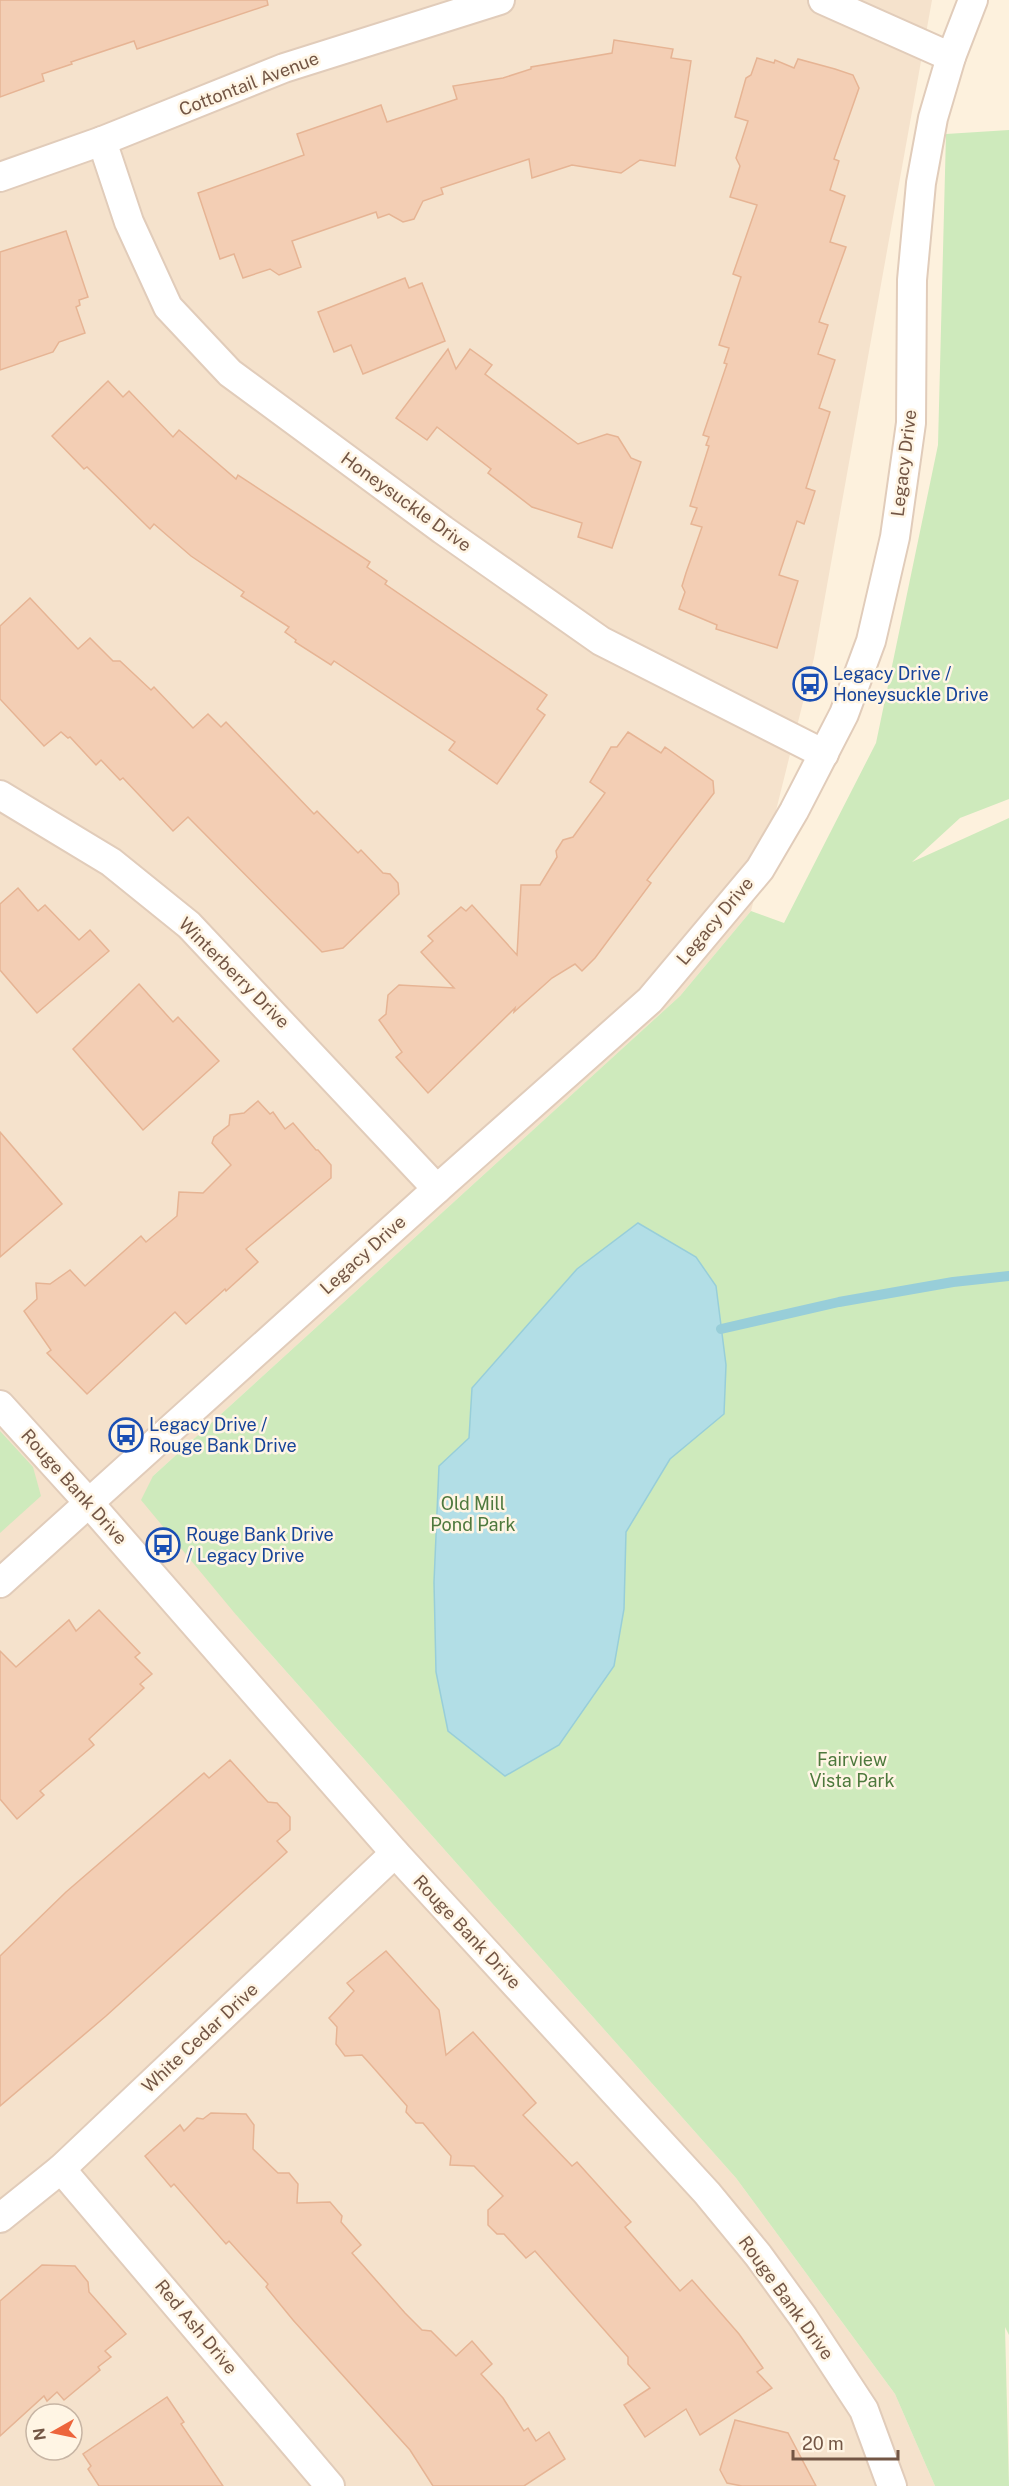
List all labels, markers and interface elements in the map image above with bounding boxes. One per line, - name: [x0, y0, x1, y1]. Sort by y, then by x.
- street label: Cottontail Avenue: [176, 47, 322, 120]
- street label: Legacy Drive: [887, 408, 920, 518]
- street label: Honeysuckle Drive: [337, 447, 475, 556]
- place label: Legacy Drive / Honeysuckle Drive: [833, 663, 989, 705]
- bus stop icon: Legacy Drive / Honeysuckle Drive: [792, 666, 828, 702]
- street label: Legacy Drive: [672, 873, 757, 969]
- street label: Winterberry Drive: [175, 913, 294, 1032]
- street label: Legacy Drive: [316, 1211, 410, 1298]
- place label: Legacy Drive / Rouge Bank Drive: [149, 1414, 297, 1456]
- bus stop icon: Legacy Drive / Rouge Bank Drive: [108, 1417, 144, 1453]
- street label: Rouge Bank Drive: [17, 1425, 132, 1549]
- park label: Old Mill Pond Park: [430, 1493, 516, 1535]
- place label: Rouge Bank Drive / Legacy Drive: [186, 1524, 334, 1566]
- bus stop icon: Rouge Bank Drive / Legacy Drive: [145, 1527, 181, 1563]
- park label: Fairview Vista Park: [809, 1749, 895, 1791]
- street label: Rouge Bank Drive: [409, 1870, 525, 1993]
- street label: White Cedar Drive: [137, 1978, 262, 2097]
- street label: Rouge Bank Drive: [734, 2232, 838, 2364]
- street label: Red Ash Drive: [151, 2275, 242, 2378]
- north arrow: [24, 2402, 84, 2462]
- scale bar: [793, 2423, 898, 2461]
- text: N: [29, 2427, 50, 2442]
- text: 20 m: [802, 2433, 844, 2454]

